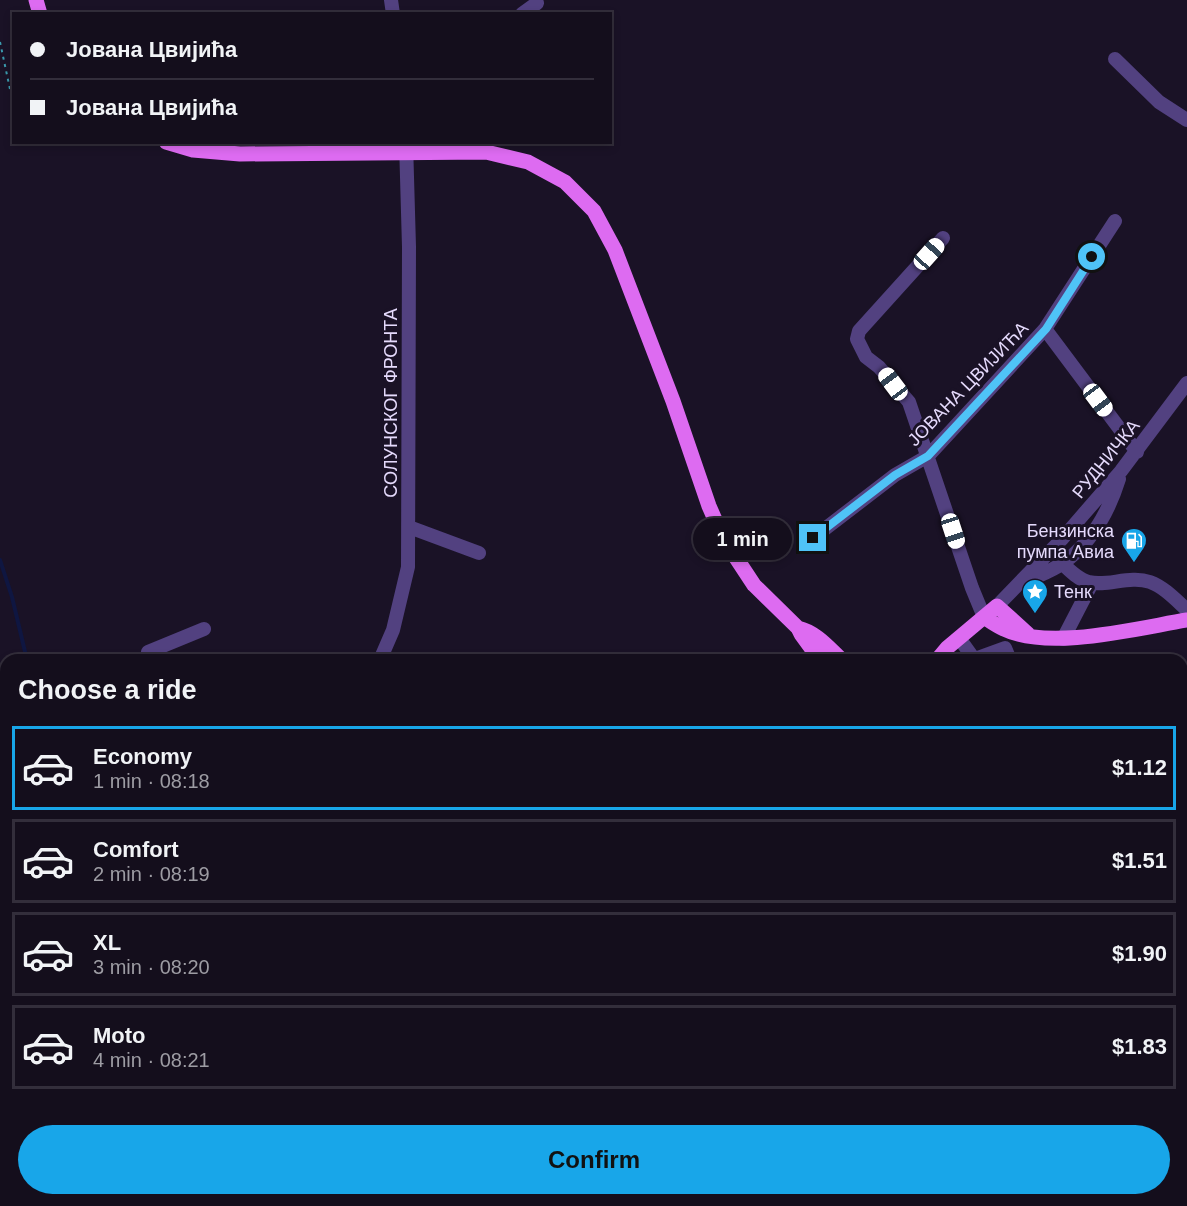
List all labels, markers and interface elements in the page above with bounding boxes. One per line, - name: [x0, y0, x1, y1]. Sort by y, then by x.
- text: Јована Цвијића: [66, 37, 237, 62]
- text: Јована Цвијића: [66, 95, 237, 120]
- car: [910, 235, 948, 273]
- route start: [1078, 243, 1105, 270]
- street label: СОЛУНСКОГ ФРОНТА: [381, 308, 401, 498]
- street label: ЈОВАНА ЦВИЈИЋА: [904, 318, 1032, 450]
- car: [875, 364, 911, 404]
- car: [1080, 380, 1116, 420]
- street label: РУДНИЧКА: [1068, 416, 1144, 502]
- car: [939, 511, 967, 551]
- callout: 1 min: [693, 517, 792, 559]
- place label: Бензинска пумпа Авиа: [1017, 521, 1115, 562]
- route end: [799, 524, 826, 551]
- fuel station icon: Бензинска пумпа Авиа: [1119, 526, 1149, 564]
- text: 1 min: [716, 528, 769, 550]
- place icon: Тенк: [1020, 577, 1050, 615]
- place label: Тенк: [1054, 582, 1092, 602]
- text: Choose a ride: [18, 675, 197, 705]
- icon: car: [21, 741, 75, 795]
- text: Economy: [93, 744, 192, 769]
- text: $1.12: [1112, 755, 1167, 780]
- text: 1 min · 08:18: [93, 770, 210, 792]
- icon: car: [21, 834, 75, 888]
- text: Comfort: [93, 837, 179, 862]
- text: $1.51: [1112, 848, 1167, 873]
- text: 2 min · 08:19: [93, 863, 210, 885]
- icon: car: [21, 927, 75, 981]
- text: XL: [93, 930, 121, 955]
- text: $1.90: [1112, 941, 1167, 966]
- text: 3 min · 08:20: [93, 956, 210, 978]
- icon: car: [21, 1020, 75, 1074]
- text: Moto: [93, 1023, 146, 1048]
- text: $1.83: [1112, 1034, 1167, 1059]
- text: 4 min · 08:21: [93, 1049, 210, 1071]
- button: Confirm: [18, 1125, 1170, 1194]

